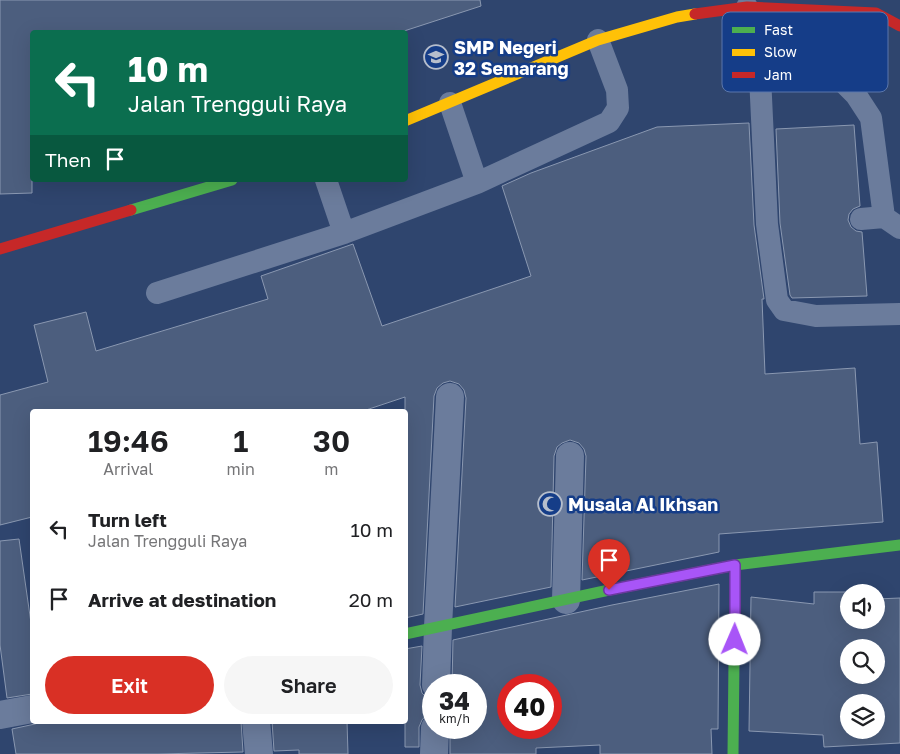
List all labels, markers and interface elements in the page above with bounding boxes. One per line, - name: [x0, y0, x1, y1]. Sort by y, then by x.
- legend: [722, 12, 888, 92]
- text: Fast: [764, 21, 793, 38]
- place label: SMP Negeri 32 Semarang: [454, 36, 569, 79]
- text: Slow: [764, 43, 797, 60]
- school or university icon: SMP Negeri 32 Semarang: [423, 44, 449, 70]
- text: 10 m: [128, 48, 208, 90]
- icon: left: [45, 50, 110, 115]
- text: Jam: [764, 66, 792, 83]
- text: Jalan Trengguli Raya: [128, 90, 347, 117]
- icon: arrive: [101, 145, 129, 173]
- text: Then: [45, 148, 91, 171]
- text: 19:46: [88, 423, 169, 459]
- text: 1: [233, 423, 248, 459]
- text: 30: [313, 423, 350, 459]
- text: Arrival: [103, 459, 153, 479]
- text: min: [227, 459, 255, 479]
- text: m: [324, 459, 339, 479]
- mosque icon: Musala Al Ikhsan: [537, 491, 563, 517]
- place label: Musala Al Ikhsan: [568, 493, 718, 515]
- text: Turn left: [88, 508, 167, 531]
- icon: left: [45, 515, 73, 543]
- text: 10 m: [350, 518, 393, 541]
- text: Jalan Trengguli Raya: [88, 531, 247, 551]
- pin: [588, 539, 630, 590]
- icon: arrive: [595, 546, 623, 574]
- map controls: [840, 584, 885, 739]
- button: sound: [840, 584, 885, 629]
- icon: arrive: [45, 585, 73, 613]
- text: Arrive at destination: [88, 588, 276, 611]
- text: 20 m: [349, 588, 393, 611]
- position arrow: [708, 613, 760, 665]
- button: search: [840, 639, 885, 684]
- button: Exit: [45, 656, 214, 714]
- button: Share: [224, 656, 393, 714]
- speed limit sign: 40: [497, 674, 562, 739]
- text: 34: [439, 685, 470, 716]
- button: layers: [840, 694, 885, 739]
- text: km/h: [439, 711, 470, 726]

